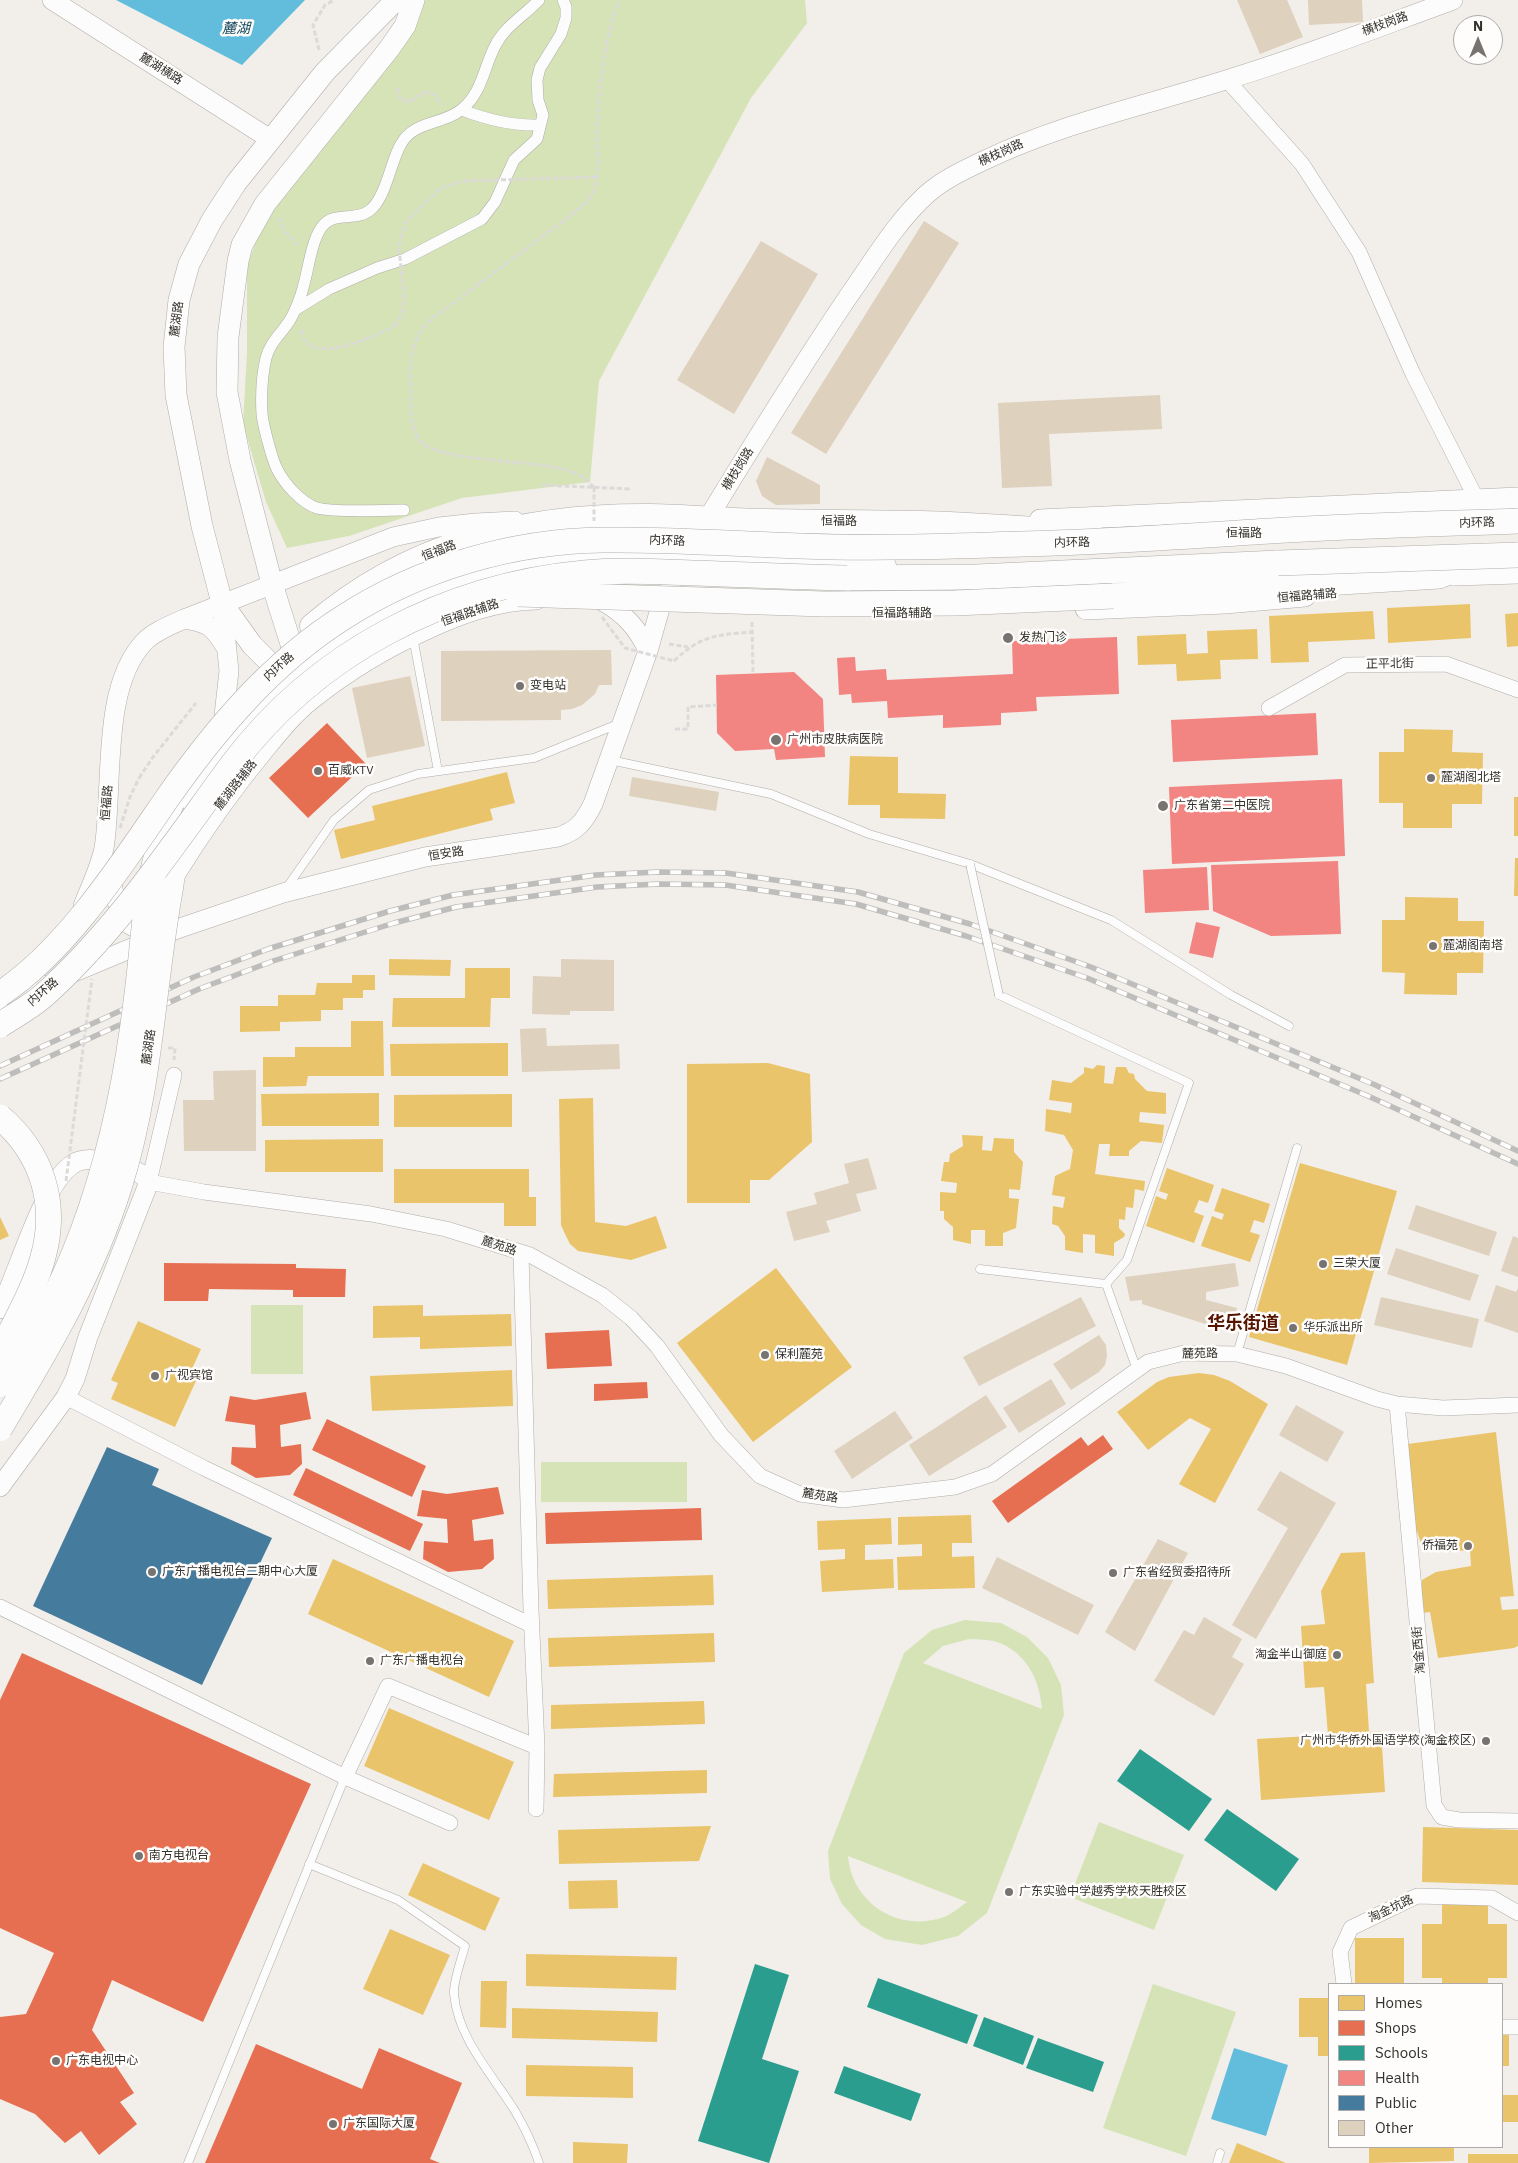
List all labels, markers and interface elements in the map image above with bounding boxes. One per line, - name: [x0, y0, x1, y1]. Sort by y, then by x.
- street label: 横枝岗路: [1360, 9, 1410, 39]
- north arrow: [1453, 15, 1503, 65]
- text: N: [1473, 17, 1483, 35]
- water label: 麓湖: [222, 21, 250, 37]
- street label: 麓湖横路: [137, 50, 185, 88]
- street label: 横枝岗路: [976, 137, 1026, 169]
- street label: 麓湖路: [168, 300, 186, 338]
- street label: 横枝岗路: [719, 445, 757, 493]
- street label: 恒福路: [821, 515, 857, 529]
- street label: 内环路: [1459, 515, 1495, 531]
- street label: 恒福路: [1226, 527, 1262, 541]
- street label: 内环路: [649, 533, 685, 549]
- street label: 内环路: [1054, 535, 1090, 551]
- street label: 恒福路: [420, 538, 458, 564]
- street label: 恒福路辅路: [1276, 586, 1338, 606]
- street label: 恒福路辅路: [439, 596, 501, 630]
- street label: 恒福路辅路: [872, 607, 932, 621]
- marker: 发热门诊: [1001, 631, 1015, 645]
- place label: 发热门诊: [1019, 631, 1067, 645]
- street label: 内环路: [261, 650, 297, 684]
- street label: 正平北街: [1366, 656, 1414, 672]
- place label: 变电站: [530, 679, 566, 693]
- marker: 变电站: [514, 680, 526, 692]
- marker: 广州市皮肤病医院: [769, 733, 783, 747]
- place label: 广州市皮肤病医院: [787, 733, 883, 747]
- street label: 麓湖路辅路: [212, 757, 260, 813]
- place label: 百威KTV: [328, 764, 374, 778]
- marker: 百威KTV: [312, 765, 324, 777]
- place label: 麓湖阁北塔: [1441, 771, 1501, 785]
- marker: 麓湖阁北塔: [1425, 772, 1437, 784]
- street label: 恒福路: [98, 784, 116, 822]
- marker: 广东省第二中医院: [1156, 799, 1170, 813]
- place label: 广东省第二中医院: [1174, 799, 1270, 813]
- street label: 恒安路: [427, 844, 465, 864]
- place label: 麓湖阁南塔: [1443, 939, 1503, 953]
- marker: 麓湖阁南塔: [1427, 940, 1439, 952]
- street label: 内环路: [25, 975, 61, 1009]
- street label: 麓湖路: [139, 1028, 159, 1066]
- street label: 麓苑路: [480, 1234, 518, 1258]
- place label: 三荣大厦: [1333, 1257, 1381, 1271]
- marker: 三荣大厦: [1317, 1258, 1329, 1270]
- district label: 华乐街道: [1207, 1313, 1279, 1335]
- place label: 华乐派出所: [1303, 1321, 1363, 1335]
- marker: 华乐派出所: [1287, 1322, 1299, 1334]
- street label: 麓苑路: [1182, 1346, 1218, 1362]
- place label: 保利麓苑: [775, 1348, 823, 1362]
- marker: 保利麓苑: [759, 1349, 771, 1361]
- place label: 广视宾馆: [165, 1369, 213, 1383]
- marker: 广视宾馆: [149, 1370, 161, 1382]
- street label: 麓苑路: [801, 1486, 839, 1506]
- place label: 侨福苑: [1422, 1539, 1458, 1553]
- marker: 侨福苑: [1462, 1540, 1474, 1552]
- place label: 广东广播电视台二期中心大厦: [162, 1565, 318, 1579]
- marker: 广东广播电视台二期中心大厦: [146, 1566, 158, 1578]
- place label: 广东省经贸委招待所: [1123, 1566, 1231, 1580]
- marker: 广东省经贸委招待所: [1107, 1567, 1119, 1579]
- street label: 淘金西街: [1410, 1625, 1428, 1675]
- place label: 淘金半山御庭: [1255, 1648, 1327, 1662]
- marker: 淘金半山御庭: [1331, 1649, 1343, 1661]
- place label: 广东广播电视台: [380, 1654, 464, 1668]
- marker: 广东广播电视台: [364, 1655, 376, 1667]
- place label: 广州市华侨外国语学校(淘金校区): [1300, 1734, 1476, 1748]
- marker: 广州市华侨外国语学校(淘金校区): [1480, 1735, 1492, 1747]
- place label: 南方电视台: [149, 1849, 209, 1863]
- marker: 南方电视台: [133, 1850, 145, 1862]
- place label: 广东实验中学越秀学校天胜校区: [1019, 1885, 1187, 1899]
- marker: 广东实验中学越秀学校天胜校区: [1003, 1886, 1015, 1898]
- street label: 淘金坑路: [1366, 1892, 1416, 1926]
- legend: [1328, 1983, 1503, 2148]
- text: Homes: [1375, 1993, 1423, 2012]
- text: Shops: [1375, 2018, 1417, 2037]
- text: Schools: [1375, 2043, 1428, 2062]
- place label: 广东电视中心: [66, 2054, 138, 2068]
- marker: 广东电视中心: [50, 2055, 62, 2067]
- text: Health: [1375, 2068, 1420, 2087]
- text: Public: [1375, 2093, 1417, 2112]
- place label: 广东国际大厦: [343, 2117, 415, 2131]
- marker: 广东国际大厦: [327, 2118, 339, 2130]
- text: Other: [1375, 2118, 1413, 2137]

